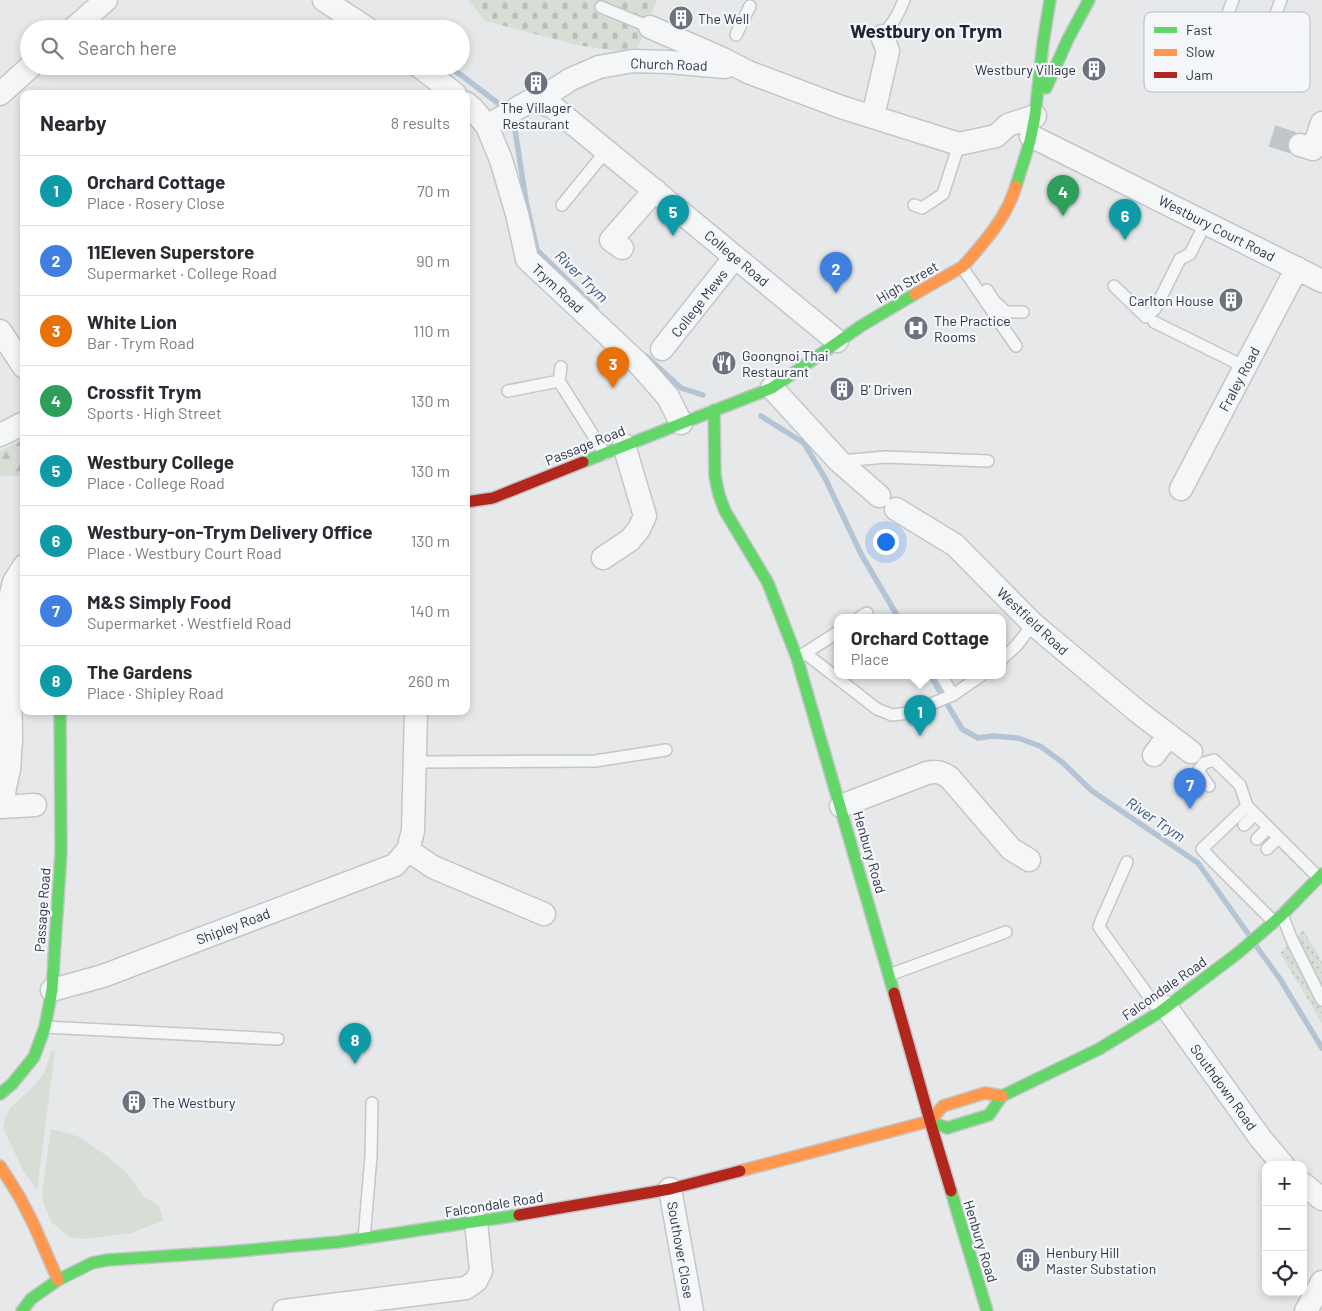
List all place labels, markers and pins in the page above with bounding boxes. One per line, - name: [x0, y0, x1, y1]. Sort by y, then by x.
- building icon: The Well: [668, 5, 694, 31]
- place label: The Well: [698, 10, 749, 27]
- building icon: Westbury Village: [1081, 56, 1107, 82]
- place label: Westbury Village: [975, 61, 1076, 78]
- building icon: The Villager Restaurant: [523, 70, 549, 96]
- place label: The Villager Restaurant: [500, 99, 572, 132]
- pin: 4: [1047, 175, 1079, 216]
- pin: 5: [657, 195, 689, 236]
- pin: 6: [1109, 199, 1141, 240]
- pin: 2: [820, 252, 852, 293]
- building icon: Carlton House: [1218, 287, 1244, 313]
- place label: Carlton House: [1129, 292, 1214, 309]
- place label: The Practice Rooms: [934, 312, 1011, 345]
- hospital icon: The Practice Rooms: [903, 315, 929, 341]
- pin: 3: [597, 347, 629, 388]
- place label: Goongnoi Thai Restaurant: [742, 347, 829, 380]
- restaurant icon: Goongnoi Thai Restaurant: [711, 350, 737, 376]
- building icon: B' Driven: [829, 376, 855, 402]
- place label: B' Driven: [860, 381, 912, 398]
- pin: 1: [904, 695, 936, 736]
- pin: 7: [1174, 768, 1206, 809]
- pin: 8: [339, 1023, 371, 1064]
- building icon: The Westbury: [121, 1089, 147, 1115]
- place label: The Westbury: [152, 1094, 236, 1111]
- place label: Henbury Hill Master Substation: [1046, 1244, 1156, 1277]
- building icon: Henbury Hill Master Substation: [1015, 1247, 1041, 1273]

